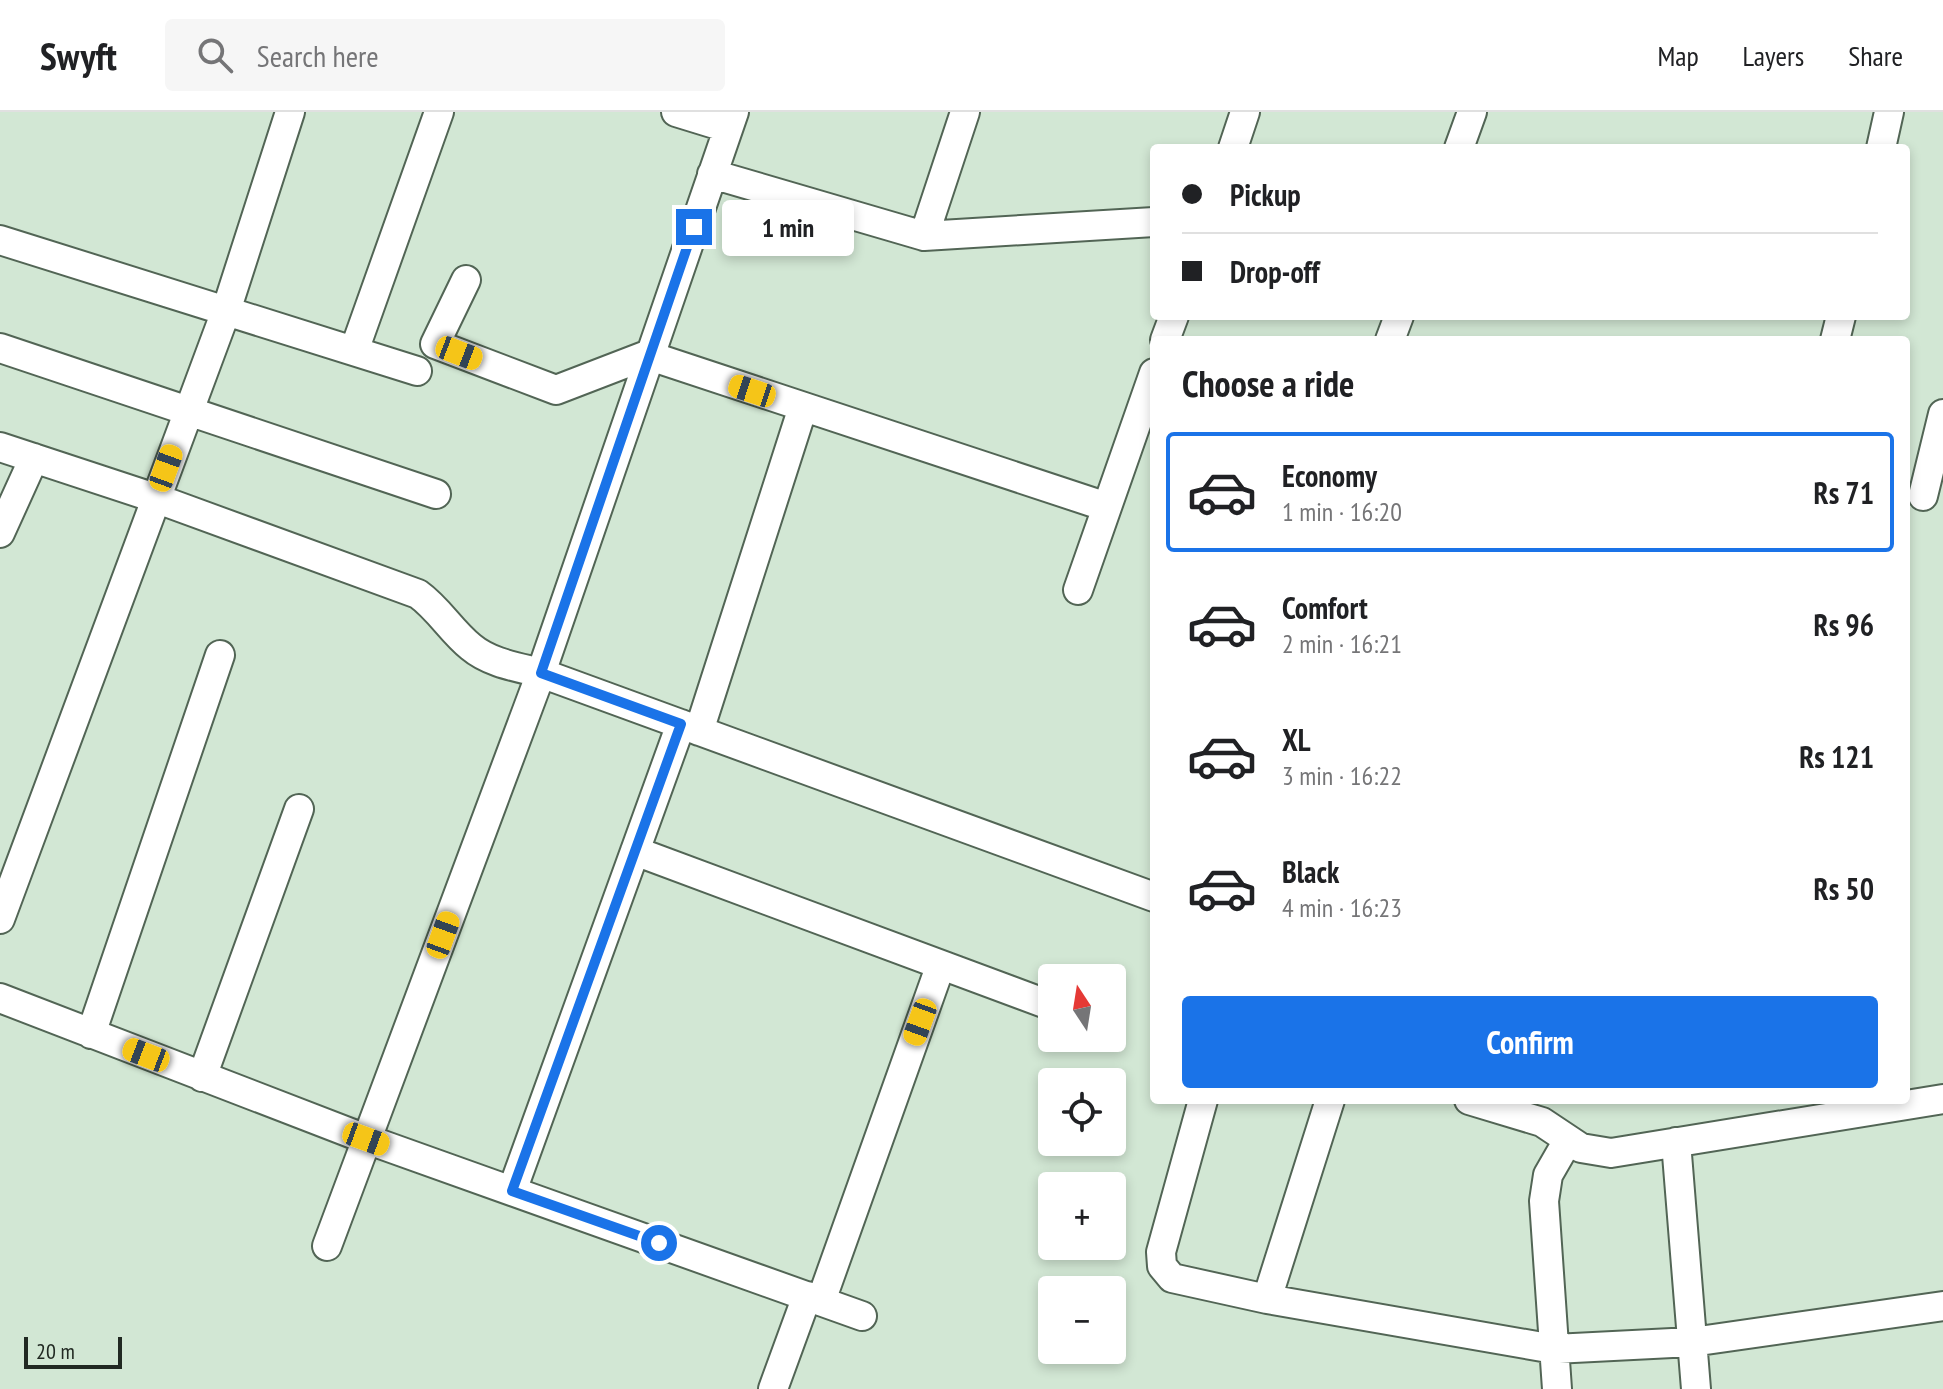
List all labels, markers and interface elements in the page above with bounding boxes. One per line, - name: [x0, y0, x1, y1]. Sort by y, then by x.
- search box: [165, 19, 725, 91]
- text: Swyft: [40, 31, 117, 80]
- icon: search: [193, 33, 237, 77]
- text: Search here: [257, 36, 379, 75]
- text: Map: [1657, 37, 1699, 74]
- text: Layers: [1743, 37, 1804, 74]
- text: Share: [1848, 37, 1903, 74]
- text: Pickup: [1230, 175, 1301, 214]
- callout: 1 min: [722, 199, 854, 255]
- route end: [676, 209, 712, 245]
- text: 1 min: [762, 211, 814, 244]
- text: Drop-off: [1230, 252, 1320, 291]
- car: [432, 333, 486, 373]
- text: Choose a ride: [1182, 360, 1354, 407]
- car: [725, 372, 779, 410]
- car: [147, 441, 185, 495]
- icon: car: [1186, 456, 1258, 528]
- text: Economy: [1282, 456, 1377, 495]
- text: Rs 71: [1814, 473, 1874, 512]
- text: 1 min · 16:20: [1282, 495, 1402, 528]
- icon: car: [1186, 588, 1258, 660]
- text: Comfort: [1282, 588, 1368, 627]
- text: Rs 96: [1814, 605, 1874, 644]
- text: 2 min · 16:21: [1282, 627, 1402, 660]
- icon: car: [1186, 720, 1258, 792]
- text: XL: [1282, 720, 1311, 759]
- text: Rs 121: [1799, 737, 1874, 776]
- text: 3 min · 16:22: [1282, 759, 1402, 792]
- icon: car: [1186, 852, 1258, 924]
- text: Black: [1282, 852, 1339, 891]
- text: Rs 50: [1814, 869, 1874, 908]
- text: 4 min · 16:23: [1282, 891, 1402, 924]
- car: [424, 908, 462, 962]
- north arrow: [1038, 964, 1126, 1052]
- map controls: [1038, 964, 1126, 1364]
- car: [901, 995, 939, 1049]
- button: Confirm: [1182, 996, 1878, 1088]
- car: [119, 1035, 173, 1075]
- button: locate: [1038, 1068, 1126, 1156]
- car: [339, 1120, 393, 1158]
- button: +: [1038, 1172, 1126, 1260]
- route start: [641, 1225, 677, 1261]
- button: −: [1038, 1276, 1126, 1364]
- scale bar: [24, 1333, 122, 1369]
- text: 20 m: [36, 1337, 75, 1365]

